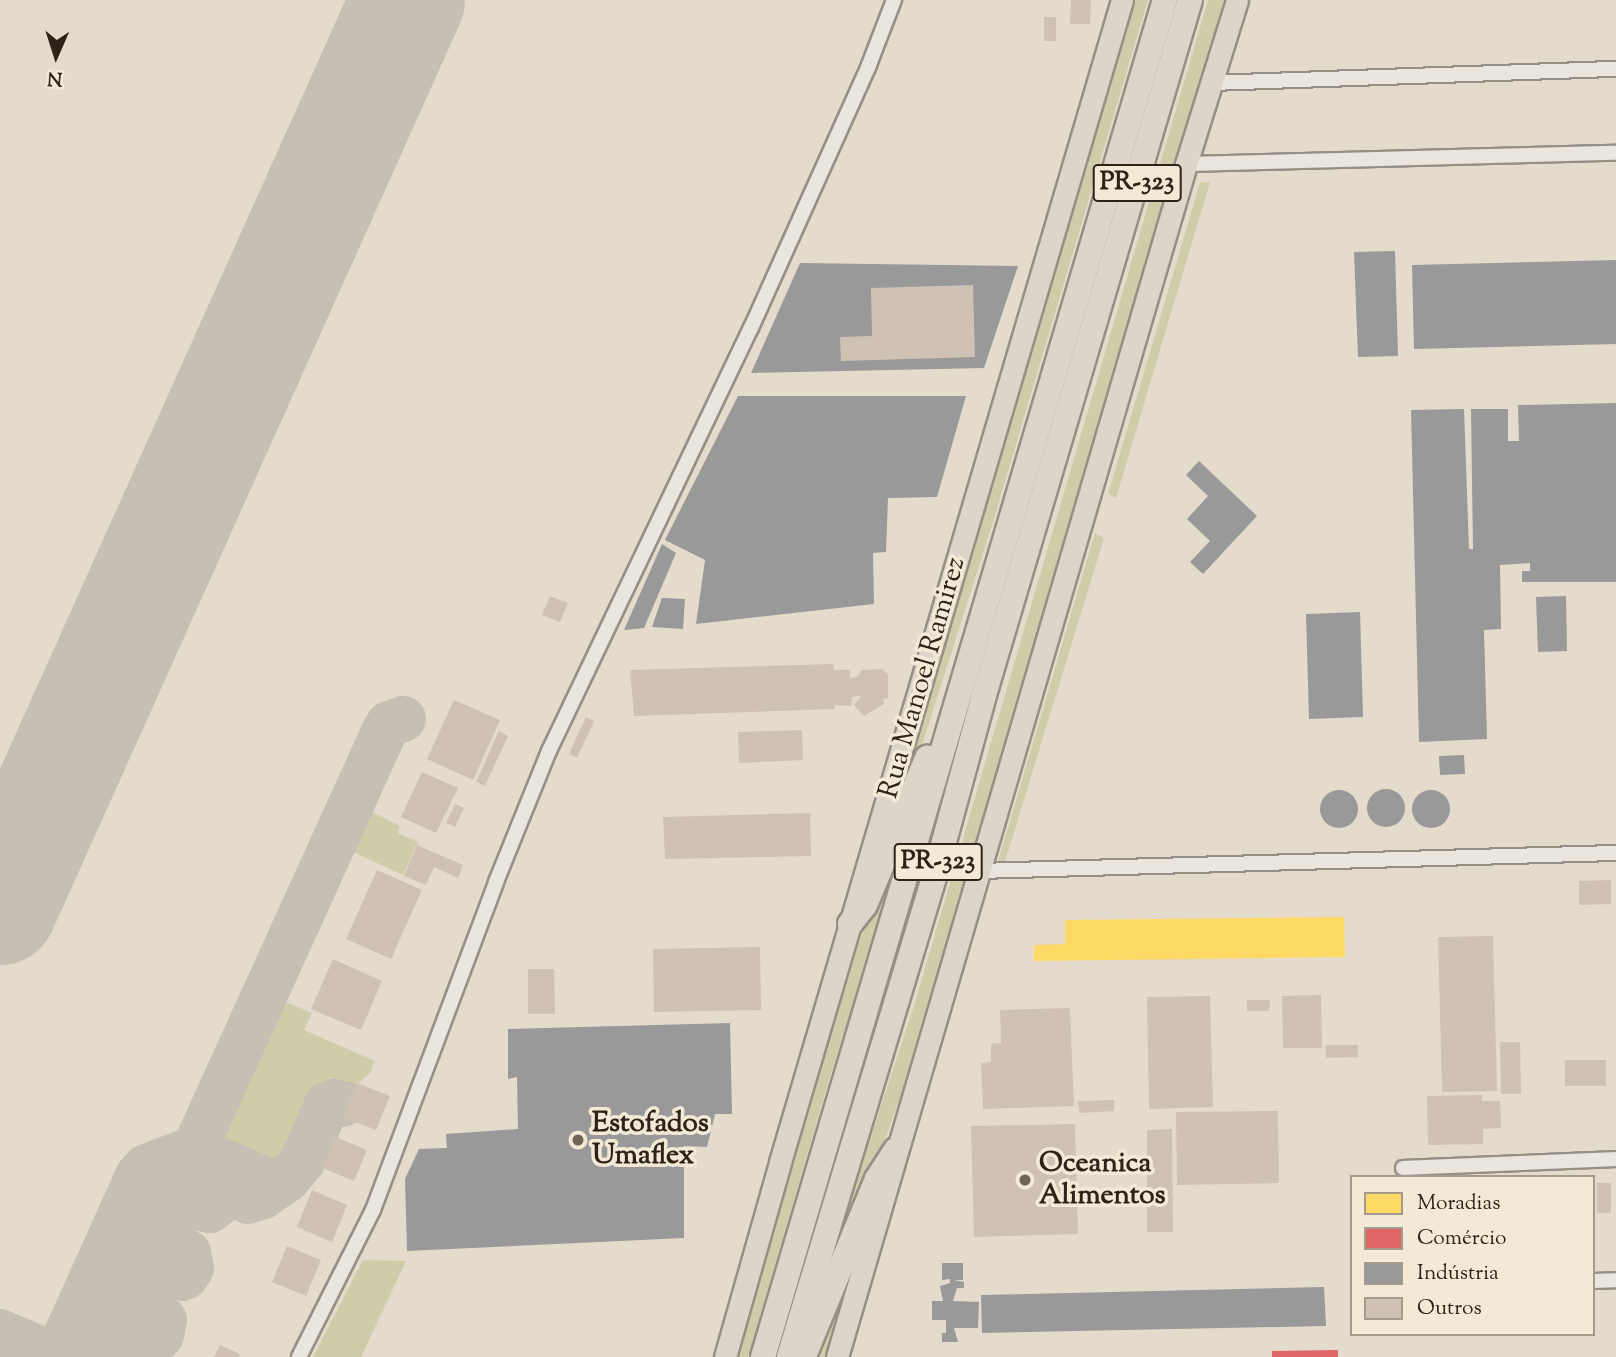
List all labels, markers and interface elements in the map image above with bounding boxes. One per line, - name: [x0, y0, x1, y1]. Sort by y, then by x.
- north arrow: [21, 21, 91, 91]
- text: N: [47, 64, 63, 91]
- road number: PR-323: [1092, 160, 1182, 206]
- street label: Rua Manoel Ramirez: [872, 554, 974, 802]
- road number: PR-323: [892, 840, 984, 884]
- place label: Estofados Umaflex: [592, 1107, 709, 1173]
- marker: Estofados Umaflex: [570, 1132, 586, 1148]
- place label: Oceanica Alimentos: [1039, 1147, 1166, 1213]
- marker: Oceanica Alimentos: [1017, 1172, 1033, 1188]
- legend: [1350, 1175, 1595, 1336]
- text: Moradias: [1417, 1189, 1501, 1219]
- text: Comércio: [1417, 1224, 1506, 1254]
- text: Indústria: [1417, 1259, 1499, 1289]
- text: Outros: [1417, 1294, 1482, 1324]

